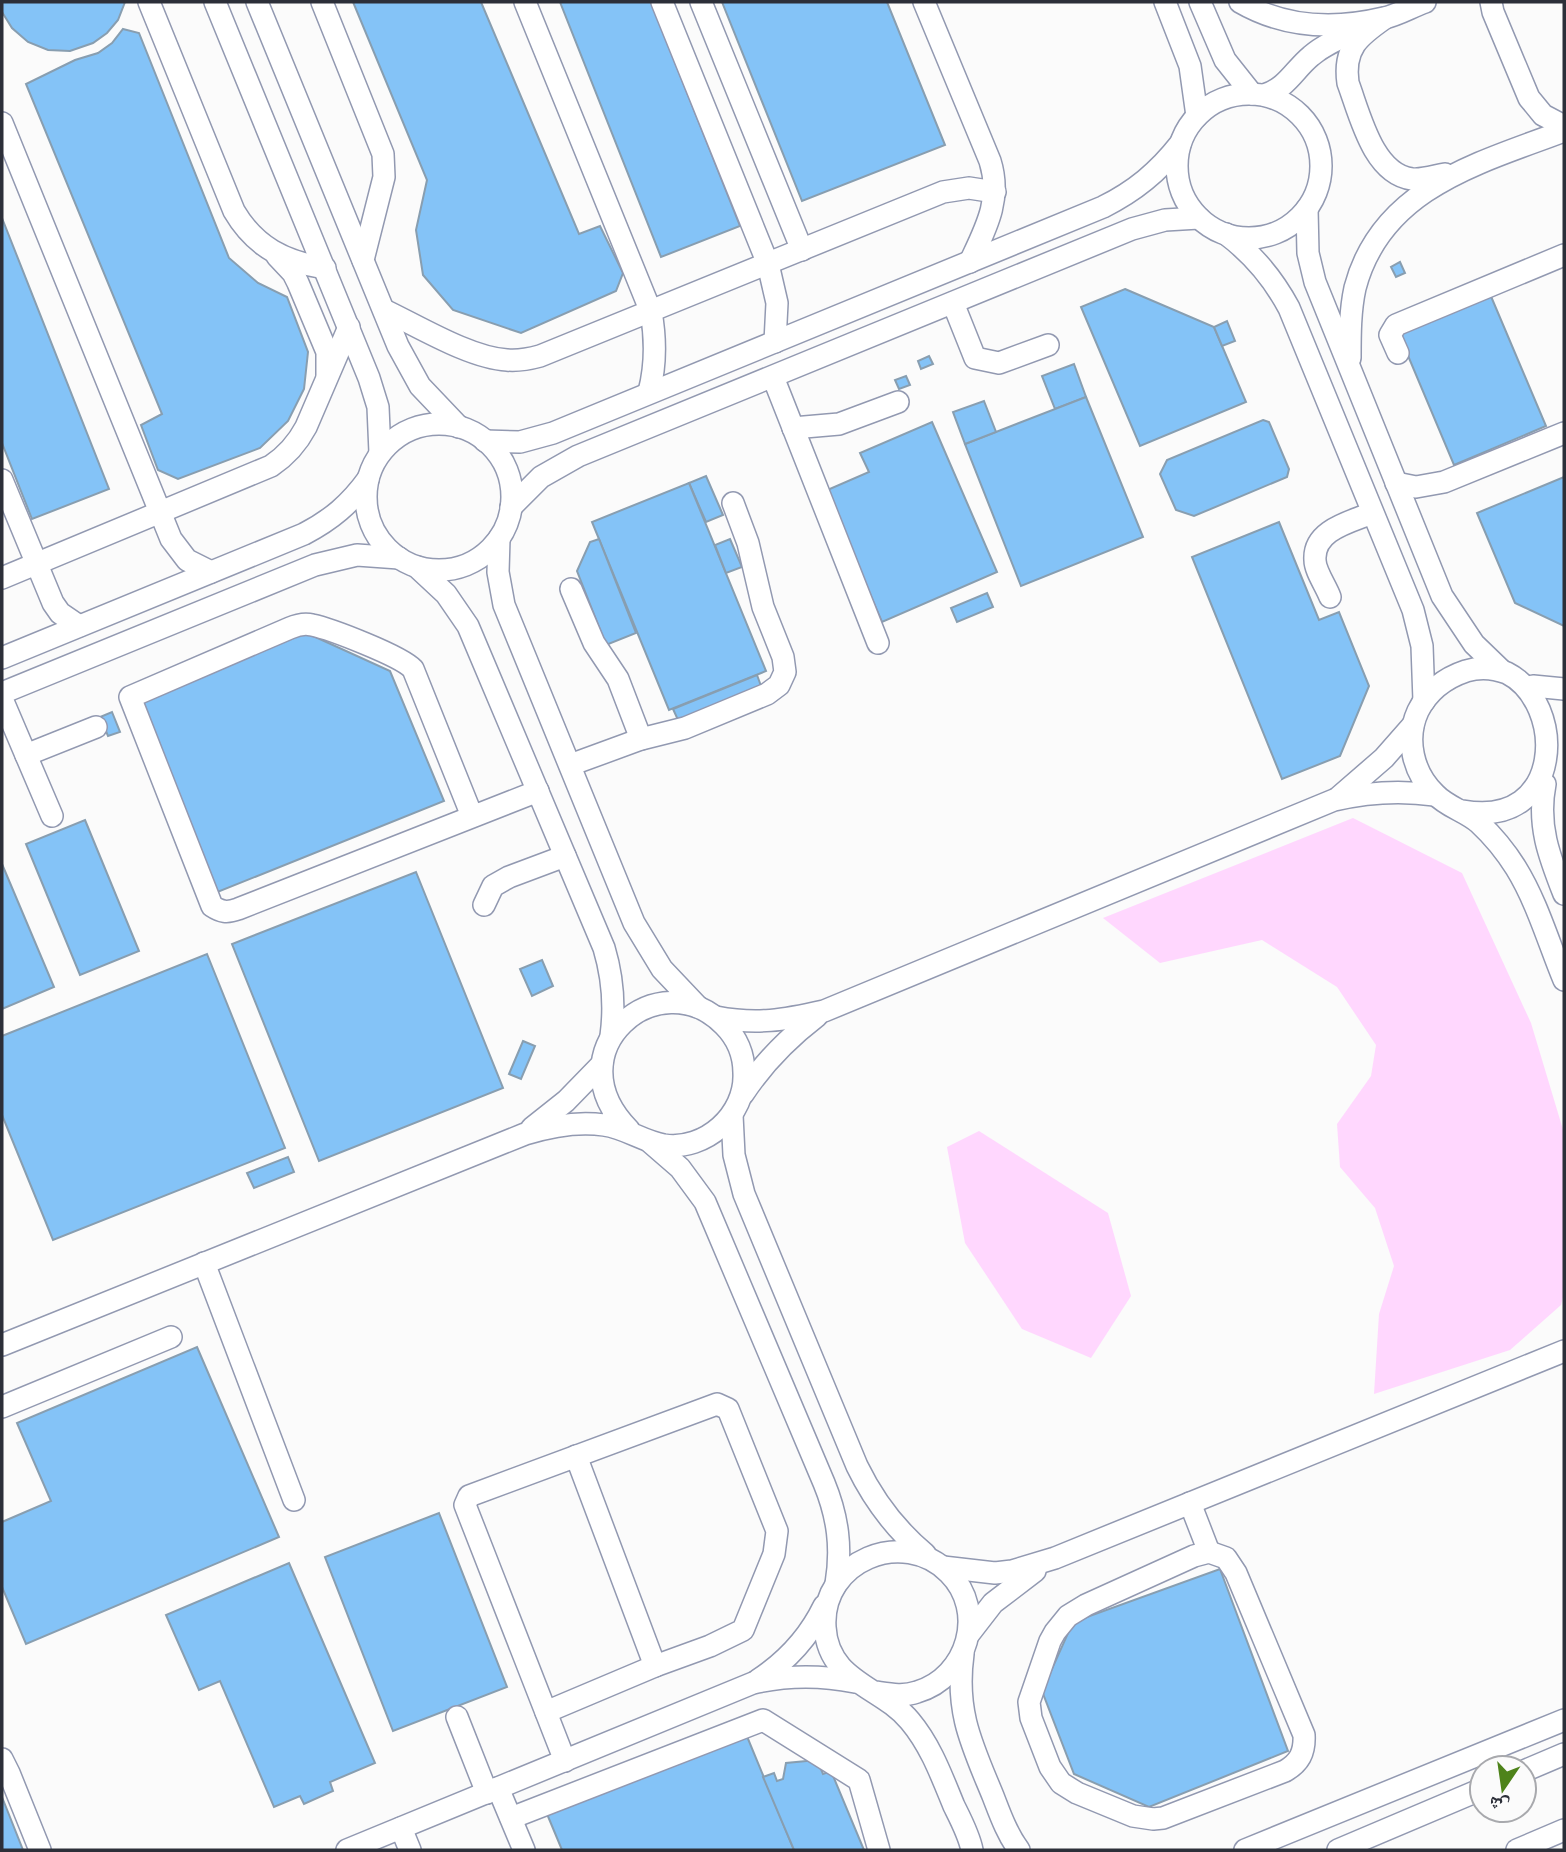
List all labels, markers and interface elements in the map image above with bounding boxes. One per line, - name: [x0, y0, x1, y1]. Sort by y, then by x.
- north arrow: [1468, 1754, 1538, 1824]
- text: ش: [1487, 1792, 1512, 1819]

